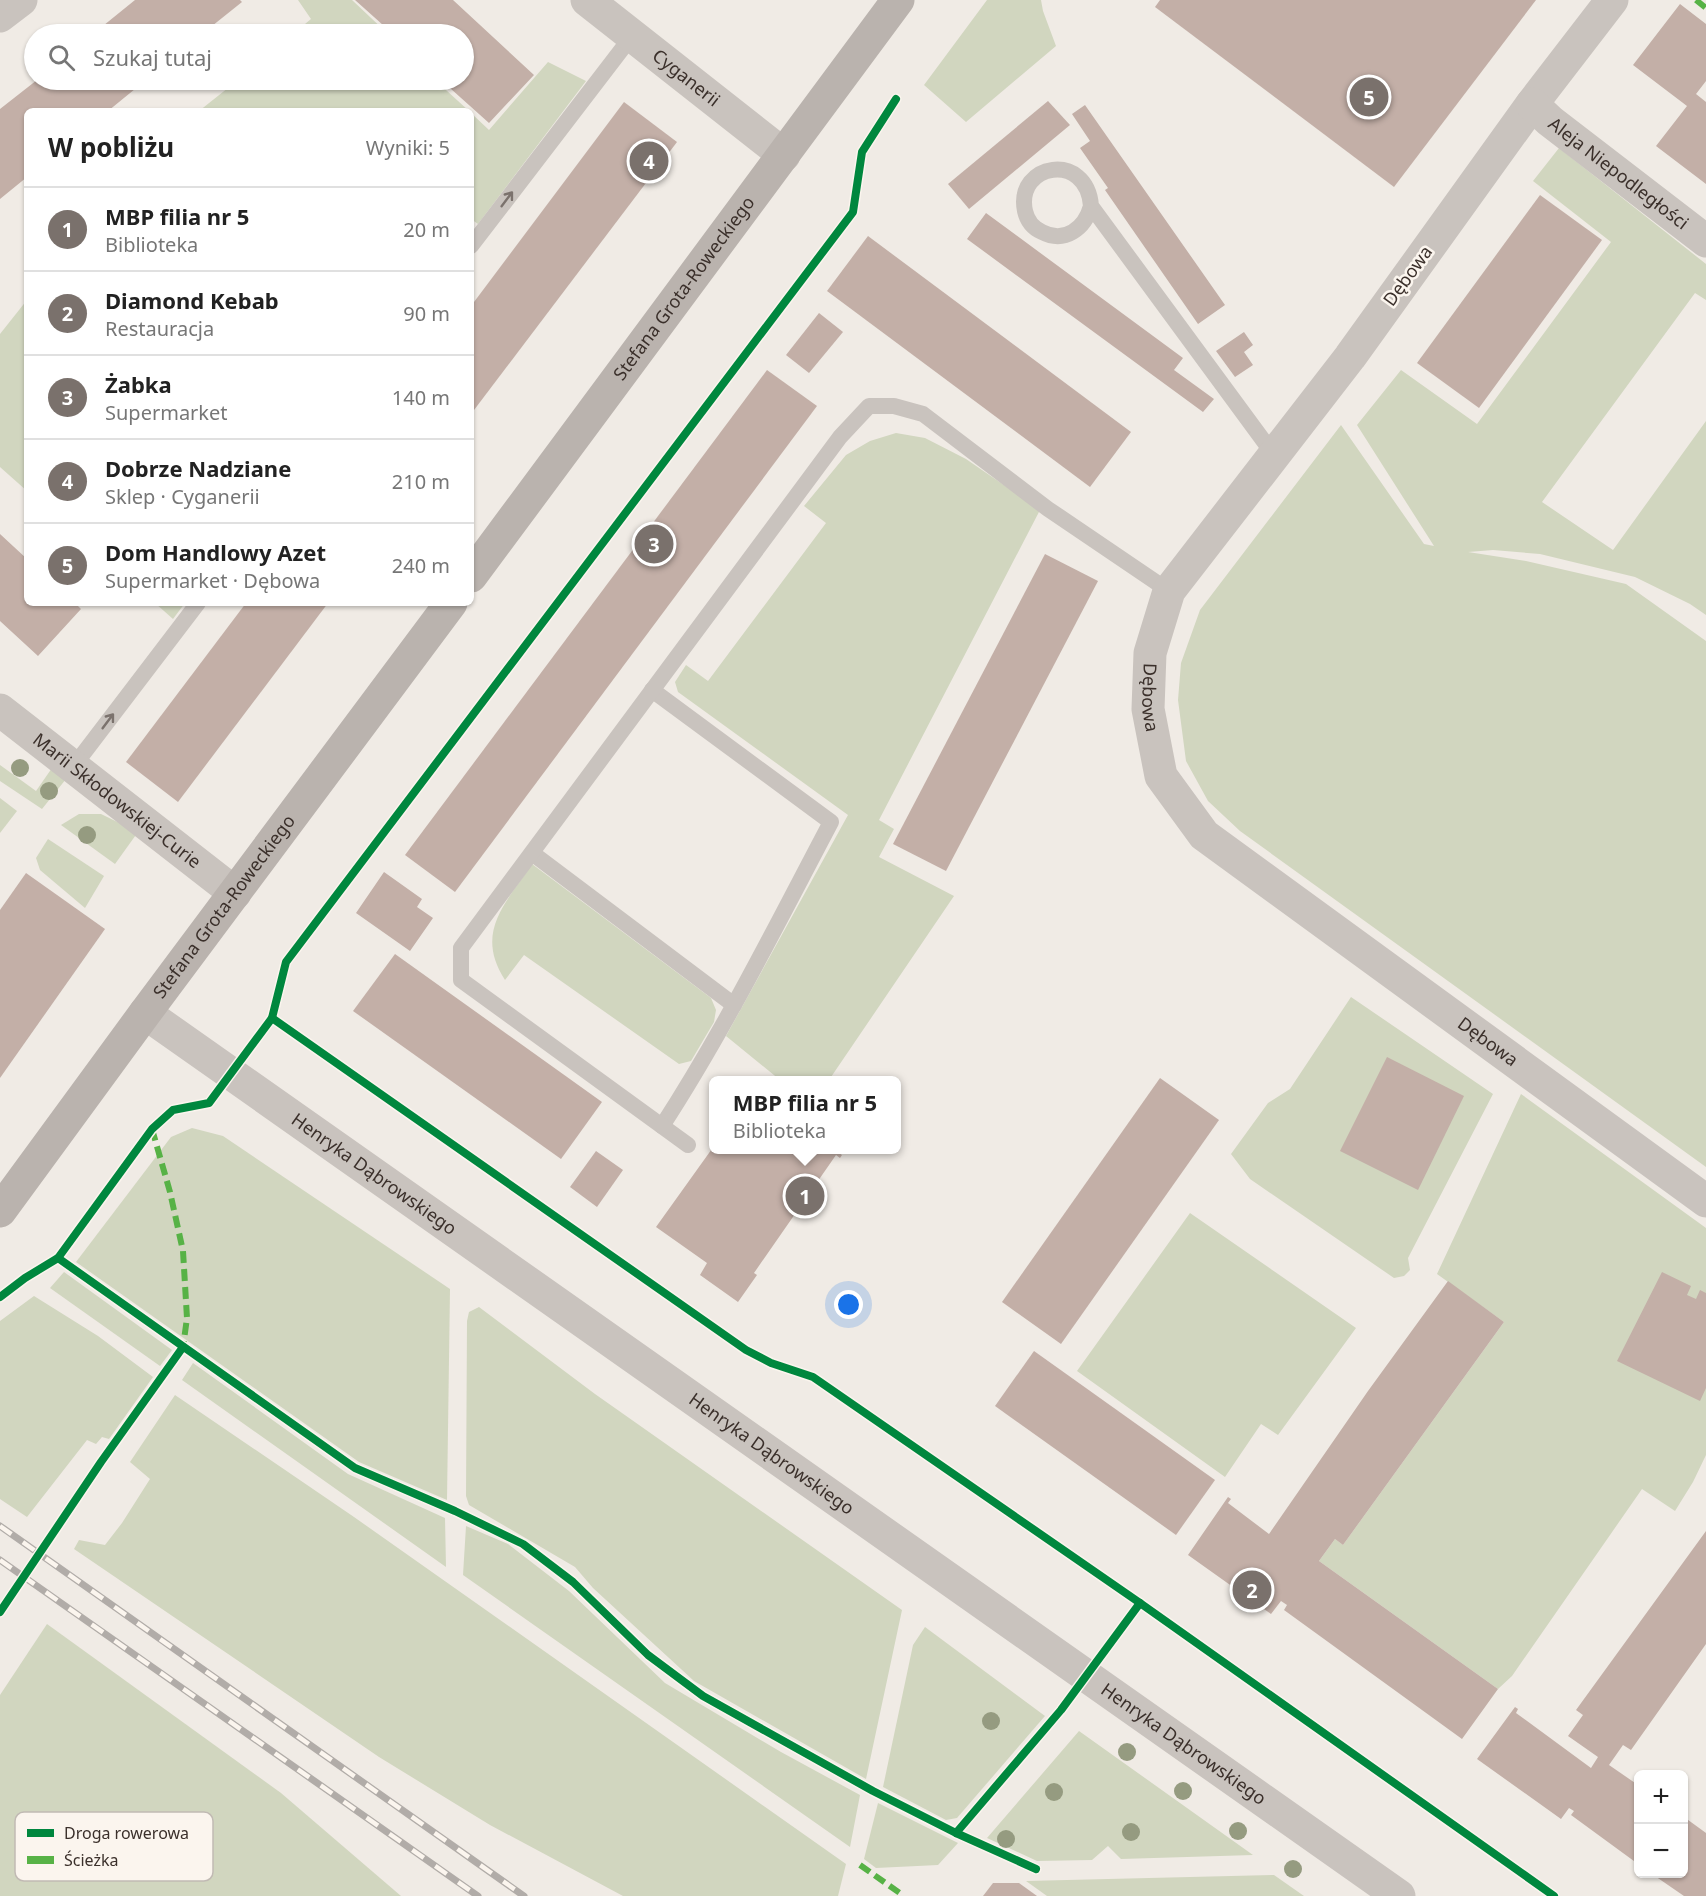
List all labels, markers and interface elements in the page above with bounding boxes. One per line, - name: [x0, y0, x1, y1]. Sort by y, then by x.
- search box: [24, 24, 474, 90]
- icon: search: [45, 41, 78, 74]
- text: Szukaj tutaj: [93, 42, 212, 72]
- street label: Cyganerii: [648, 43, 725, 111]
- pin: 5: [1350, 74, 1388, 120]
- street label: Aleja Niepodległości: [1544, 111, 1694, 234]
- text: W pobliżu: [48, 129, 174, 165]
- text: Wyniki: 5: [366, 134, 450, 161]
- pin: 4: [630, 138, 668, 184]
- street label: Stefana Grota-Roweckiego: [607, 191, 760, 385]
- one-way arrow: [500, 192, 513, 208]
- text: MBP filia nr 5: [105, 201, 249, 231]
- text: 1: [62, 216, 73, 243]
- text: 20 m: [403, 216, 450, 243]
- text: Biblioteka: [105, 231, 198, 258]
- street label: Dębowa: [1377, 240, 1437, 310]
- text: Diamond Kebab: [105, 285, 279, 315]
- text: 2: [62, 300, 73, 327]
- text: 90 m: [403, 300, 450, 327]
- text: Restauracja: [105, 315, 214, 342]
- text: Żabka: [105, 369, 172, 399]
- text: 3: [62, 384, 73, 411]
- text: 140 m: [392, 384, 450, 411]
- text: Supermarket: [105, 399, 228, 426]
- text: Dobrze Nadziane: [105, 453, 291, 483]
- text: 4: [62, 468, 73, 495]
- text: 210 m: [392, 468, 450, 495]
- text: Sklep · Cyganerii: [105, 483, 260, 510]
- pin: 3: [634, 522, 674, 566]
- text: Dom Handlowy Azet: [105, 537, 326, 567]
- text: 5: [62, 552, 73, 579]
- text: 240 m: [392, 552, 450, 579]
- text: Supermarket · Dębowa: [105, 567, 320, 594]
- street label: Dębowa: [1137, 662, 1165, 734]
- one-way arrow: [102, 713, 114, 729]
- street label: Marii Skłodowskiej-Curie: [28, 727, 206, 873]
- street label: Stefana Grota-Roweckiego: [147, 809, 300, 1003]
- street label: Dębowa: [1453, 1011, 1523, 1071]
- popup: [709, 1076, 901, 1154]
- text: MBP filia nr 5: [733, 1087, 877, 1117]
- street label: Henryka Dąbrowskiego: [287, 1107, 462, 1240]
- text: Biblioteka: [733, 1117, 826, 1144]
- pin: 1: [786, 1174, 824, 1218]
- your location: [834, 1290, 863, 1319]
- street label: Henryka Dąbrowskiego: [685, 1387, 859, 1520]
- pin: 2: [1232, 1568, 1272, 1612]
- street label: Henryka Dąbrowskiego: [1097, 1677, 1271, 1810]
- map controls: [1634, 1770, 1688, 1878]
- button: +: [1634, 1770, 1688, 1824]
- legend: [15, 1812, 213, 1881]
- text: Droga rowerowa: [64, 1822, 189, 1844]
- button: −: [1634, 1824, 1688, 1878]
- text: Ścieżka: [64, 1849, 119, 1871]

